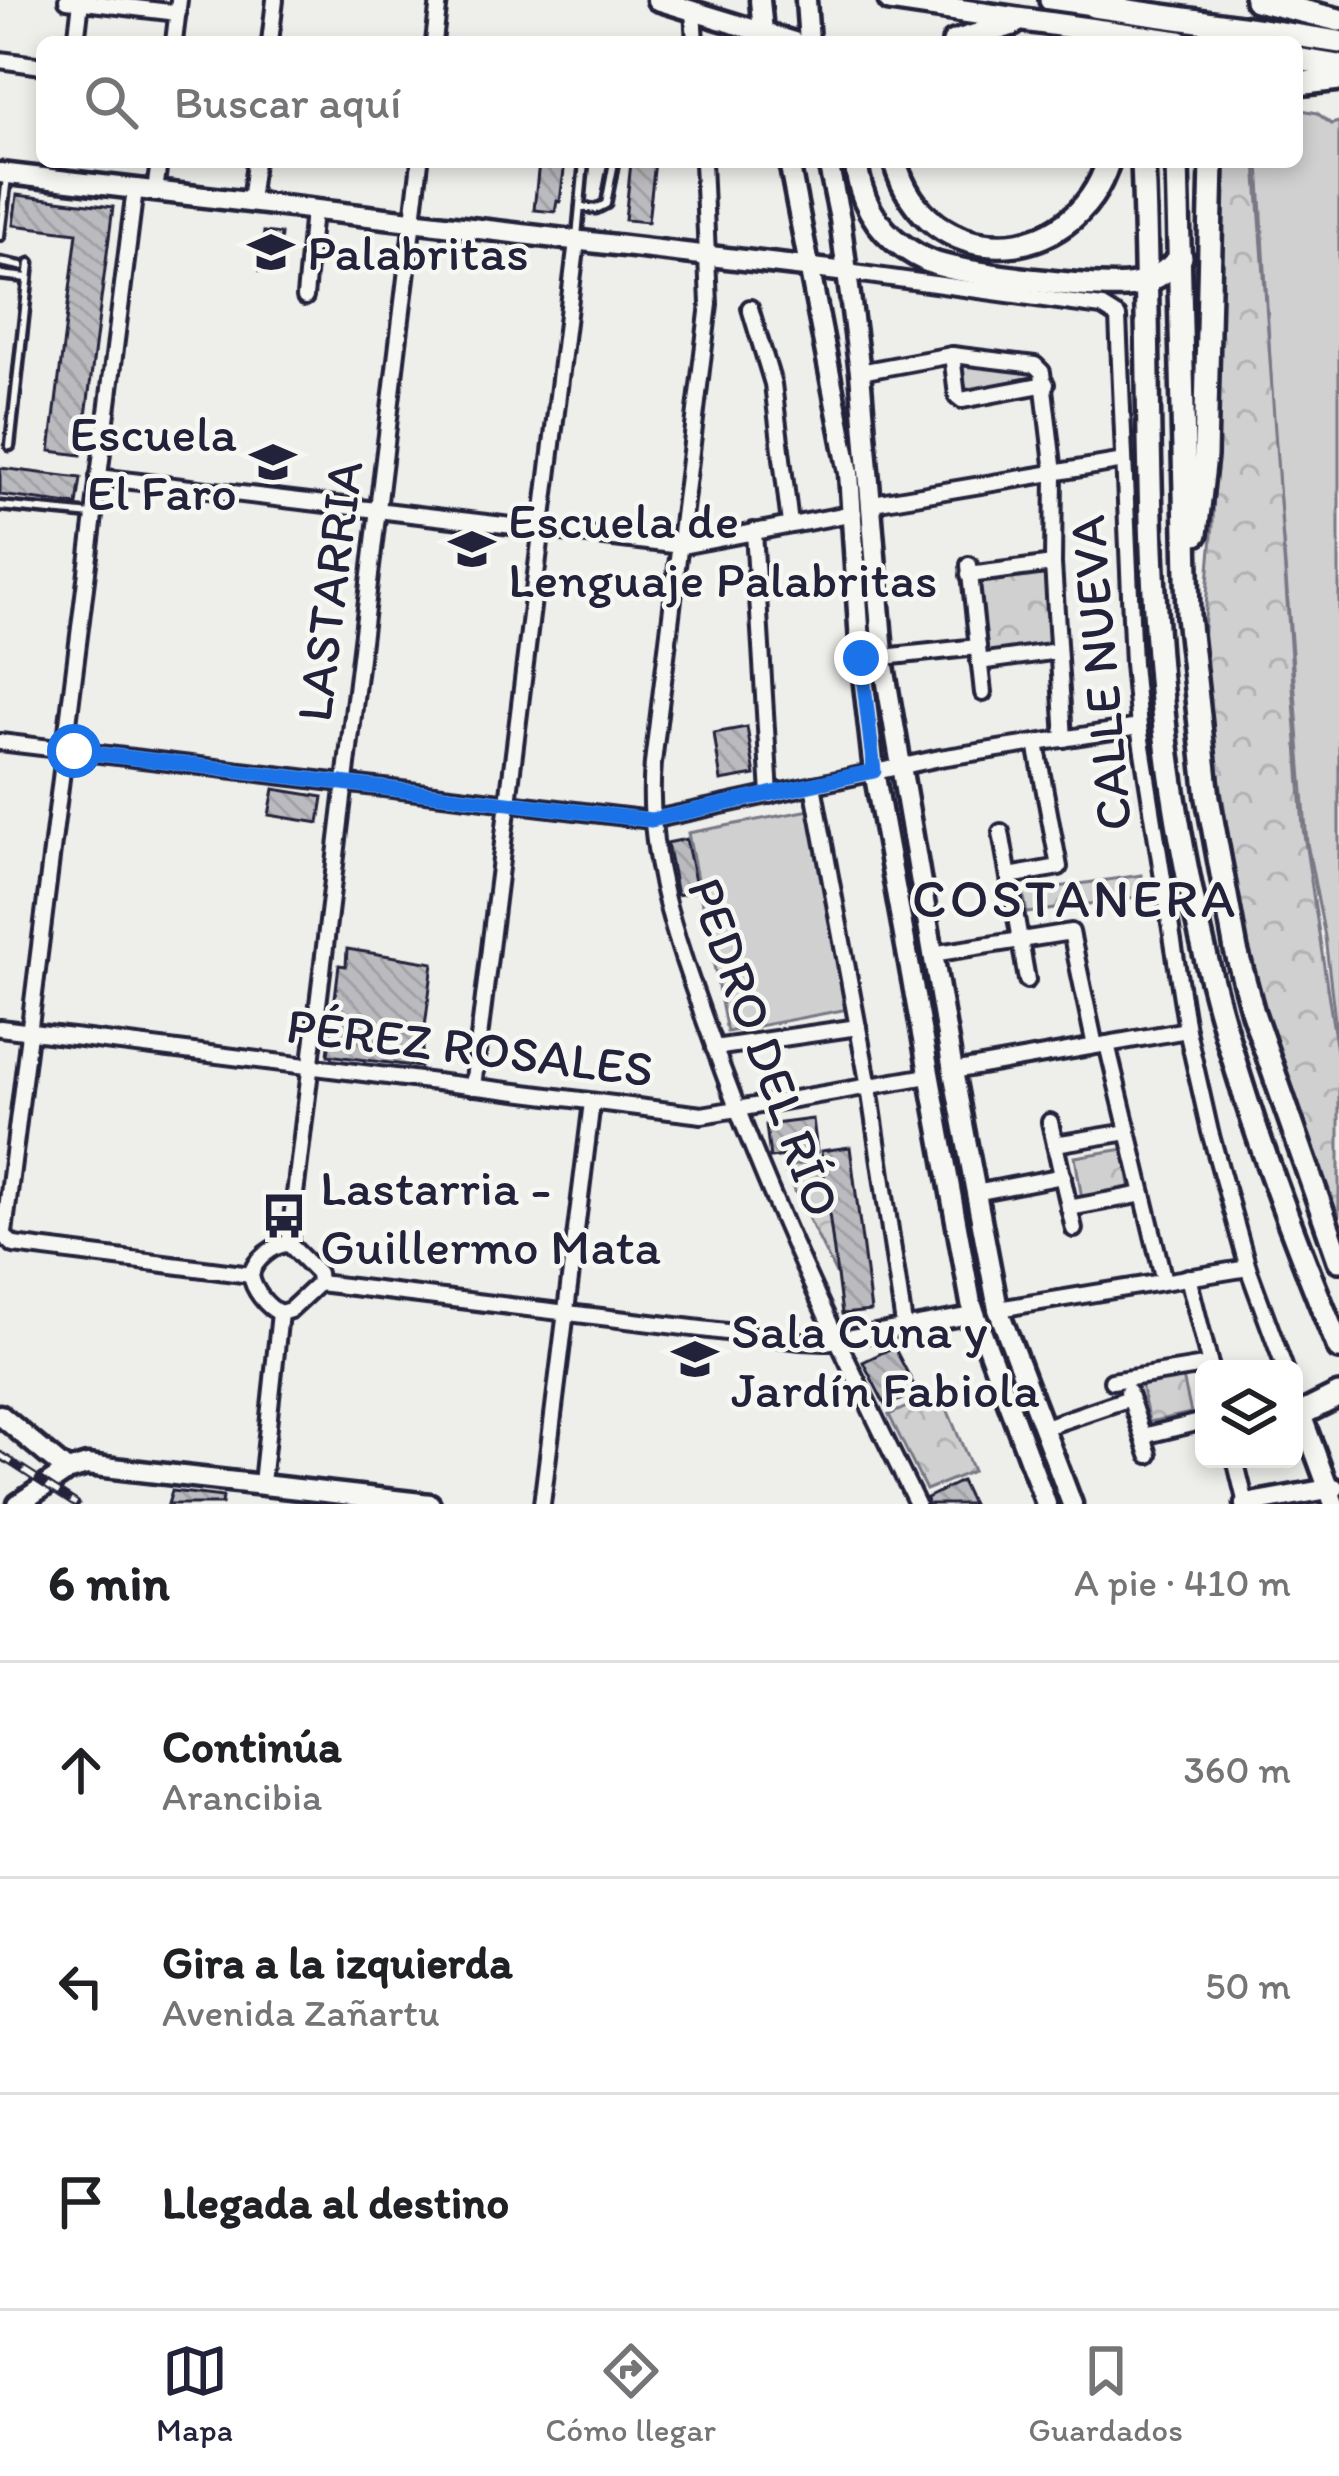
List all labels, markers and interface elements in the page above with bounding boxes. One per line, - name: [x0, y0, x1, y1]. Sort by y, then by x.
- search box: [36, 36, 1303, 168]
- icon: search: [78, 69, 144, 135]
- text: Buscar aquí: [174, 75, 401, 129]
- place label: Palabritas: [307, 222, 529, 283]
- school or university icon: Palabritas: [246, 227, 296, 277]
- place label: Escuela El Faro: [70, 403, 237, 523]
- school or university icon: Escuela El Faro: [248, 437, 298, 487]
- street label: LASTARRIA: [283, 457, 375, 725]
- place label: Escuela de Lenguaje Palabritas: [508, 490, 937, 610]
- street label: CALLE NUEVA: [1056, 513, 1144, 833]
- school or university icon: Escuela de Lenguaje Palabritas: [447, 524, 497, 574]
- route end: [834, 631, 888, 685]
- route start: [47, 724, 101, 778]
- district label: COSTANERA: [912, 866, 1238, 931]
- street label: PEDRO DEL RÍO: [674, 869, 854, 1225]
- street label: PÉREZ ROSALES: [283, 994, 657, 1100]
- place label: Lastarria - Guillermo Mata: [320, 1157, 661, 1277]
- bus stop icon: Lastarria - Guillermo Mata: [259, 1191, 309, 1241]
- place label: Sala Cuna y Jardín Fabiola: [731, 1300, 1040, 1420]
- school or university icon: Sala Cuna y Jardín Fabiola: [670, 1334, 720, 1384]
- map controls: [1195, 1360, 1303, 1468]
- button: layers: [1195, 1360, 1303, 1468]
- text: 6 min: [48, 1552, 170, 1613]
- text: A pie · 410 m: [1074, 1559, 1291, 1606]
- text: Continúa: [162, 1719, 342, 1773]
- icon: ahead: [48, 1737, 114, 1803]
- text: 360 m: [1184, 1746, 1291, 1793]
- text: Arancibia: [162, 1773, 322, 1820]
- text: Gira a la izquierda: [162, 1935, 513, 1989]
- icon: left: [48, 1953, 114, 2019]
- text: 50 m: [1205, 1962, 1291, 2009]
- text: Avenida Zañartu: [162, 1989, 440, 2036]
- icon: arrive: [48, 2169, 114, 2235]
- text: Llegada al destino: [162, 2175, 509, 2229]
- tab: Mapa: [156, 2338, 233, 2449]
- tab: Cómo llegar: [545, 2338, 716, 2449]
- tab: Guardados: [1028, 2338, 1183, 2449]

